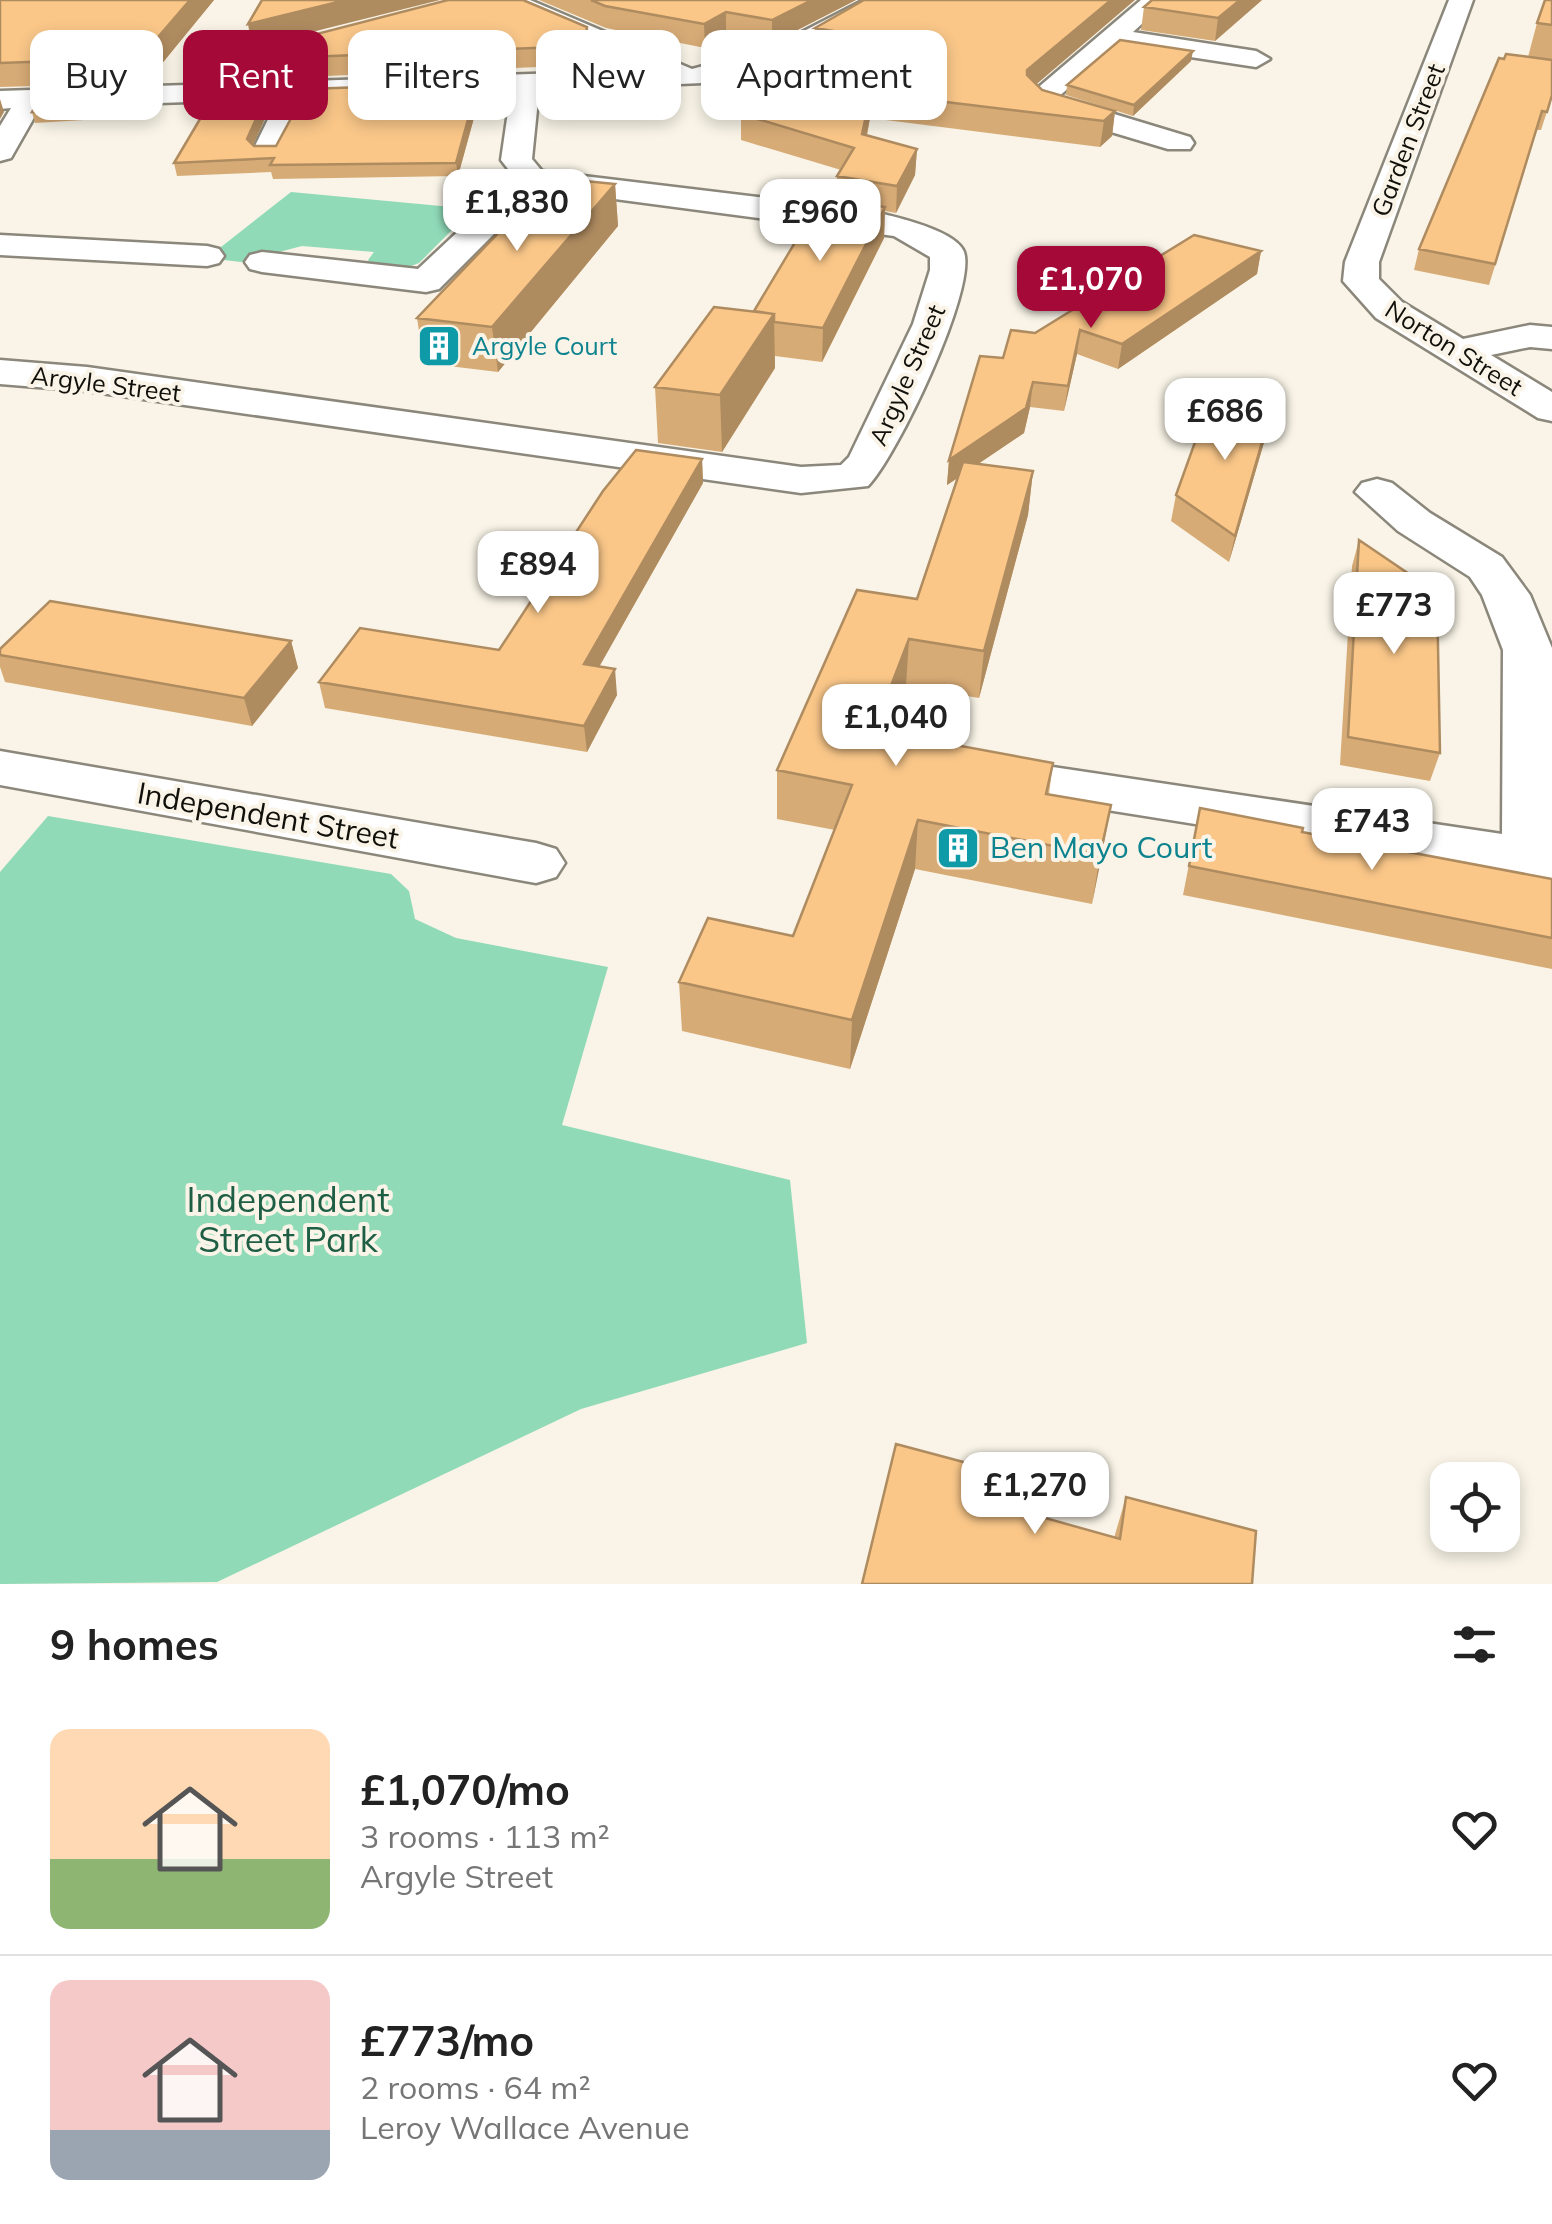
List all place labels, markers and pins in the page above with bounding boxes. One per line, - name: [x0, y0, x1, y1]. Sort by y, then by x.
- pin: £1,830: [436, 169, 598, 254]
- pin: £960: [761, 179, 879, 264]
- pin: £1,070: [1010, 246, 1172, 331]
- building icon: Argyle Court: [416, 323, 462, 369]
- place label: Argyle Court: [472, 330, 617, 361]
- pin: £686: [1166, 378, 1284, 463]
- pin: £894: [479, 531, 597, 616]
- pin: £773: [1335, 572, 1453, 657]
- pin: £1,040: [815, 684, 977, 769]
- pin: £743: [1313, 788, 1431, 873]
- building icon: Ben Mayo Court: [935, 825, 981, 871]
- place label: Ben Mayo Court: [990, 828, 1212, 866]
- pin: £1,270: [954, 1452, 1116, 1537]

